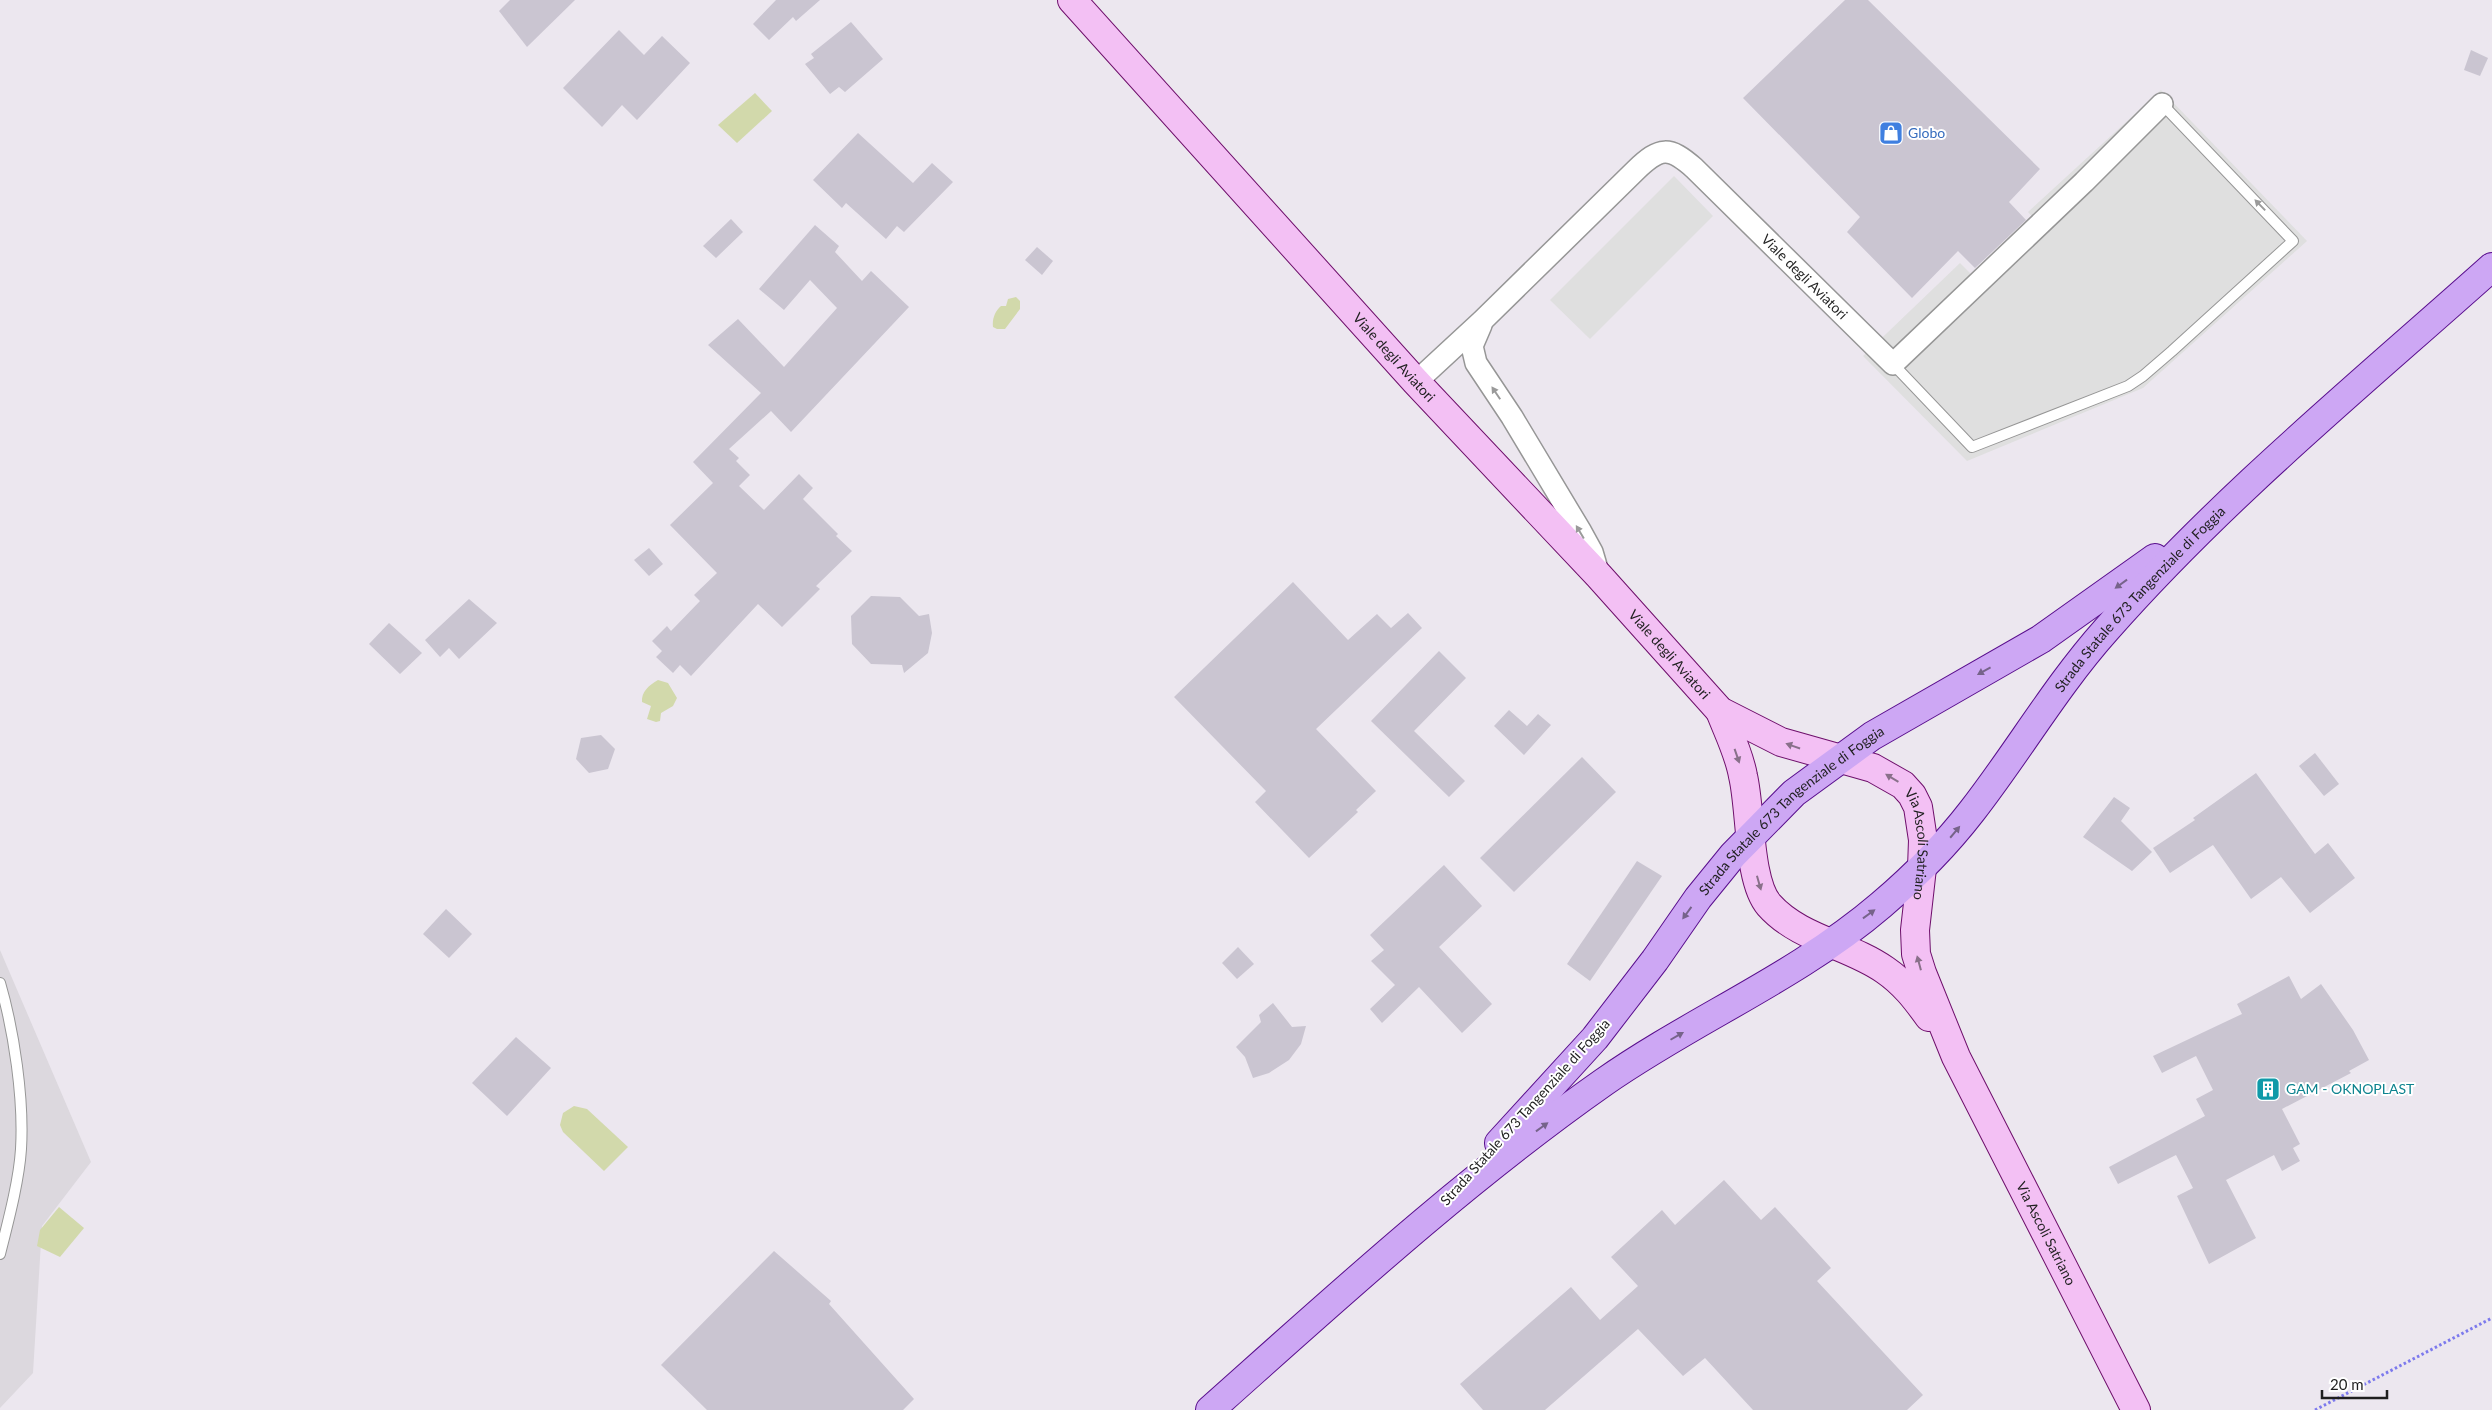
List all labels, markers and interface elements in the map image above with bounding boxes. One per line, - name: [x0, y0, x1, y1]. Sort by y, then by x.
- shop icon: Globo: [1878, 120, 1904, 146]
- place label: Globo: [1908, 124, 1945, 141]
- one-way arrow: [2254, 200, 2266, 212]
- street label: Viale degli Aviatori: [1758, 230, 1851, 323]
- street label: Viale degli Aviatori: [1350, 309, 1439, 405]
- one-way arrow: [1491, 386, 1501, 400]
- street label: Strada Statale 673 Tangenziale di Foggia: [2051, 502, 2228, 695]
- one-way arrow: [1576, 525, 1585, 538]
- one-way arrow: [2115, 578, 2128, 589]
- street label: Viale degli Aviatori: [1625, 606, 1714, 702]
- one-way arrow: [1977, 667, 1992, 675]
- street label: Strada Statale 673 Tangenziale di Foggia: [1695, 722, 1887, 898]
- one-way arrow: [1785, 742, 1800, 749]
- one-way arrow: [1734, 749, 1741, 764]
- one-way arrow: [1885, 774, 1898, 783]
- street label: Via Ascoli Satriano: [1901, 784, 1932, 901]
- one-way arrow: [1949, 826, 1960, 838]
- one-way arrow: [1756, 876, 1764, 891]
- one-way arrow: [1682, 906, 1692, 920]
- one-way arrow: [1862, 909, 1876, 919]
- one-way arrow: [1915, 955, 1923, 970]
- street label: Strada Statale 673 Tangenziale di Foggia: [1436, 1015, 1613, 1208]
- one-way arrow: [1670, 1032, 1683, 1041]
- building icon: GAM - OKNOPLAST: [2255, 1076, 2281, 1102]
- place label: GAM - OKNOPLAST: [2286, 1080, 2415, 1097]
- one-way arrow: [1535, 1121, 1548, 1132]
- street label: Via Ascoli Satriano: [2013, 1179, 2080, 1288]
- scale bar: [2322, 1368, 2387, 1400]
- text: 20 m: [2330, 1375, 2364, 1393]

